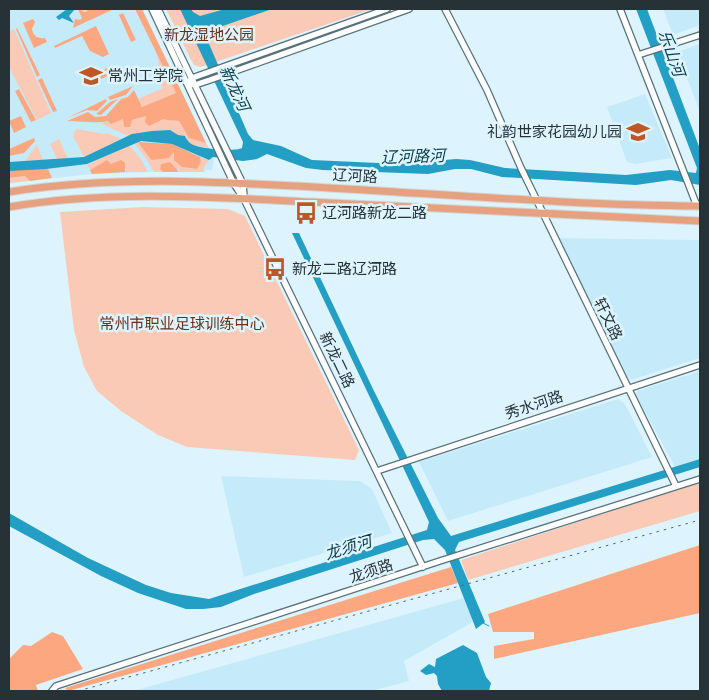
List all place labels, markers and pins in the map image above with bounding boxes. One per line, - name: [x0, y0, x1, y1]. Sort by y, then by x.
- school or university icon: 常州工学院: [78, 63, 104, 89]
- place label: 常州工学院: [108, 67, 183, 85]
- school or university icon: 礼韵世家花园幼儿园: [625, 119, 651, 145]
- place label: 礼韵世家花园幼儿园: [487, 123, 622, 141]
- bus stop icon: 辽河路新龙二路: [293, 200, 319, 226]
- place label: 辽河路新龙二路: [322, 204, 427, 222]
- bus stop icon: 新龙二路辽河路: [262, 256, 288, 282]
- place label: 新龙二路辽河路: [292, 260, 397, 278]

